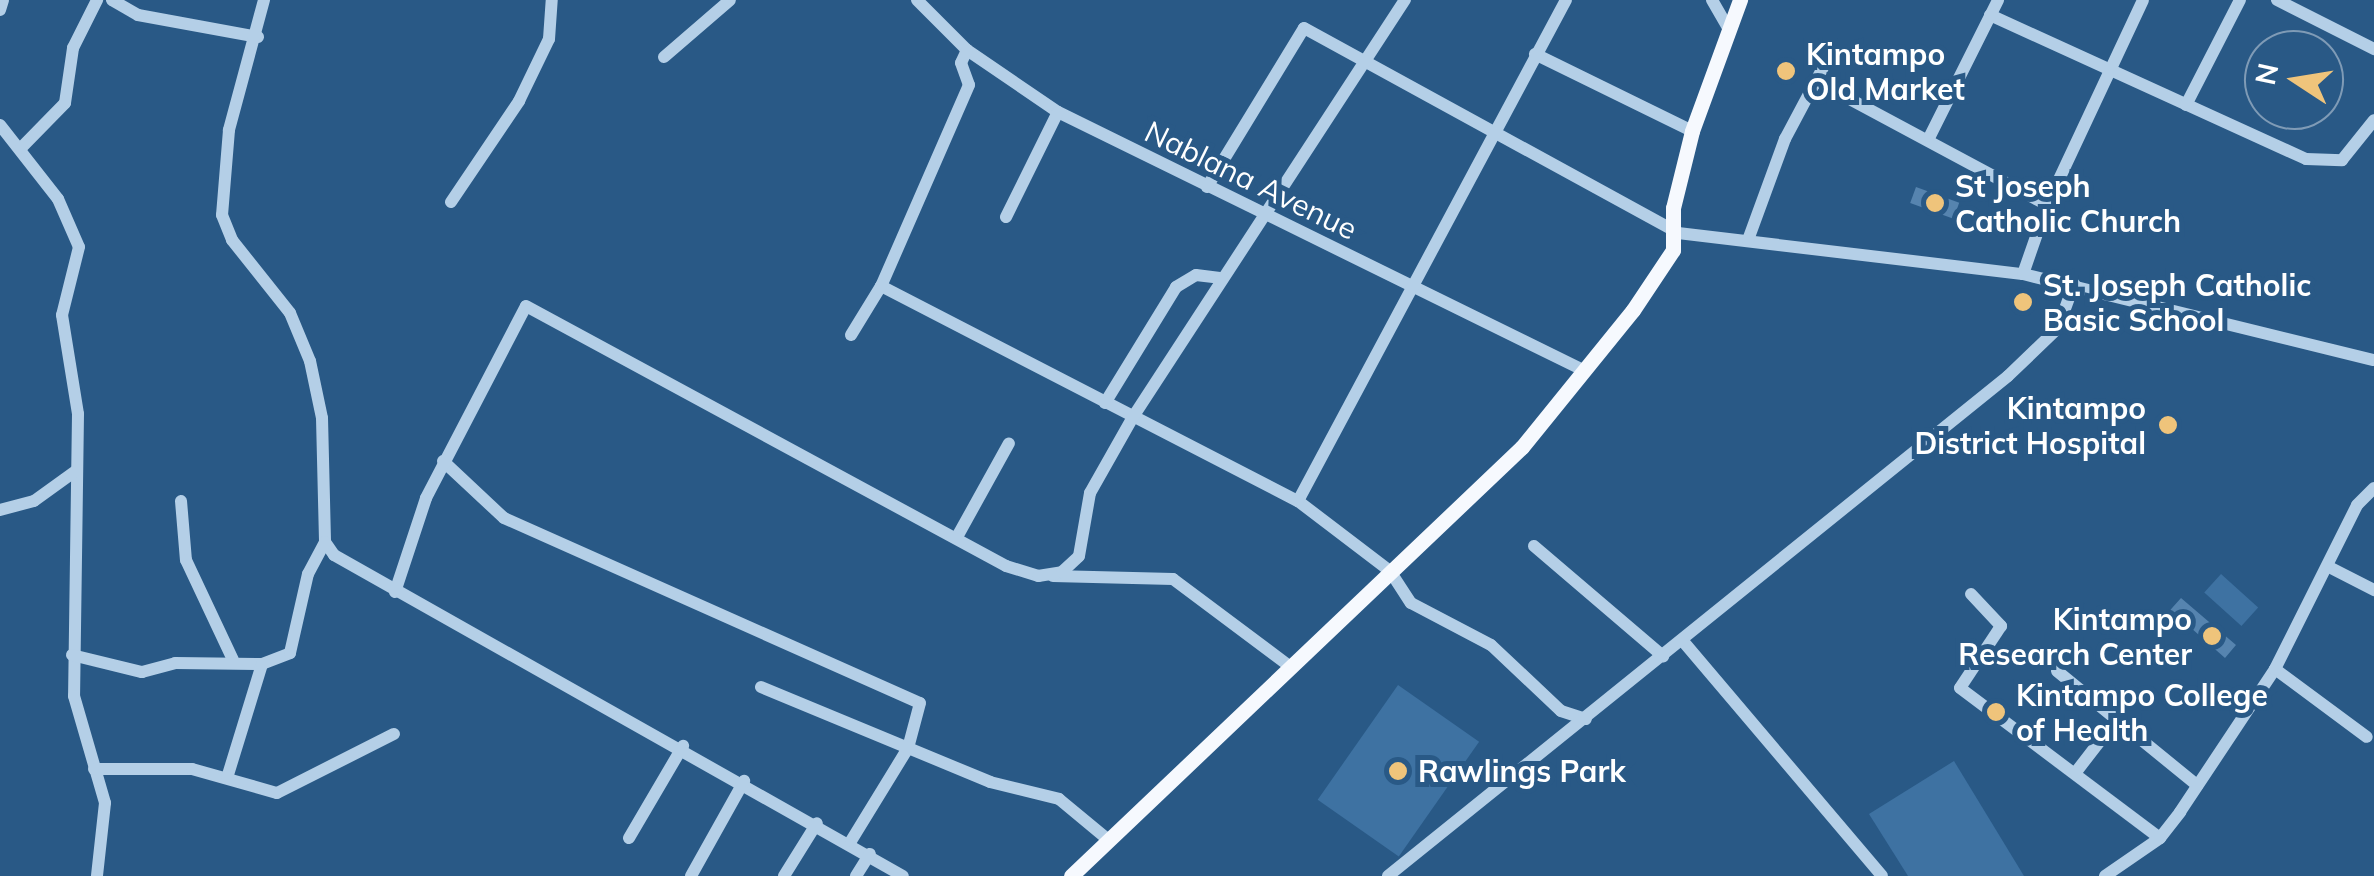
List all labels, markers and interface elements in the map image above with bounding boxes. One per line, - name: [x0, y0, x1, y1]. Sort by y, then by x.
- north arrow: [2244, 30, 2344, 130]
- place label: Kintampo Old Market: [1806, 36, 1965, 106]
- marker: Kintampo Old Market: [1775, 60, 1797, 82]
- text: N: [2247, 60, 2285, 88]
- street label: Nablana Avenue: [1139, 113, 1363, 247]
- place label: St Joseph Catholic Church: [1955, 168, 2181, 238]
- marker: St Joseph Catholic Church: [1924, 192, 1946, 214]
- place label: St. Joseph Catholic Basic School: [2043, 267, 2311, 338]
- marker: St. Joseph Catholic Basic School: [2012, 291, 2034, 313]
- place label: Kintampo District Hospital: [1914, 390, 2146, 460]
- marker: Kintampo District Hospital: [2155, 412, 2181, 438]
- place label: Kintampo Research Center: [1958, 601, 2192, 672]
- marker: Kintampo Research Center: [2201, 625, 2223, 647]
- place label: Kintampo College of Health: [2016, 677, 2268, 748]
- marker: Kintampo College of Health: [1985, 701, 2007, 723]
- place label: Rawlings Park: [1418, 753, 1626, 789]
- marker: Rawlings Park: [1387, 760, 1409, 782]

